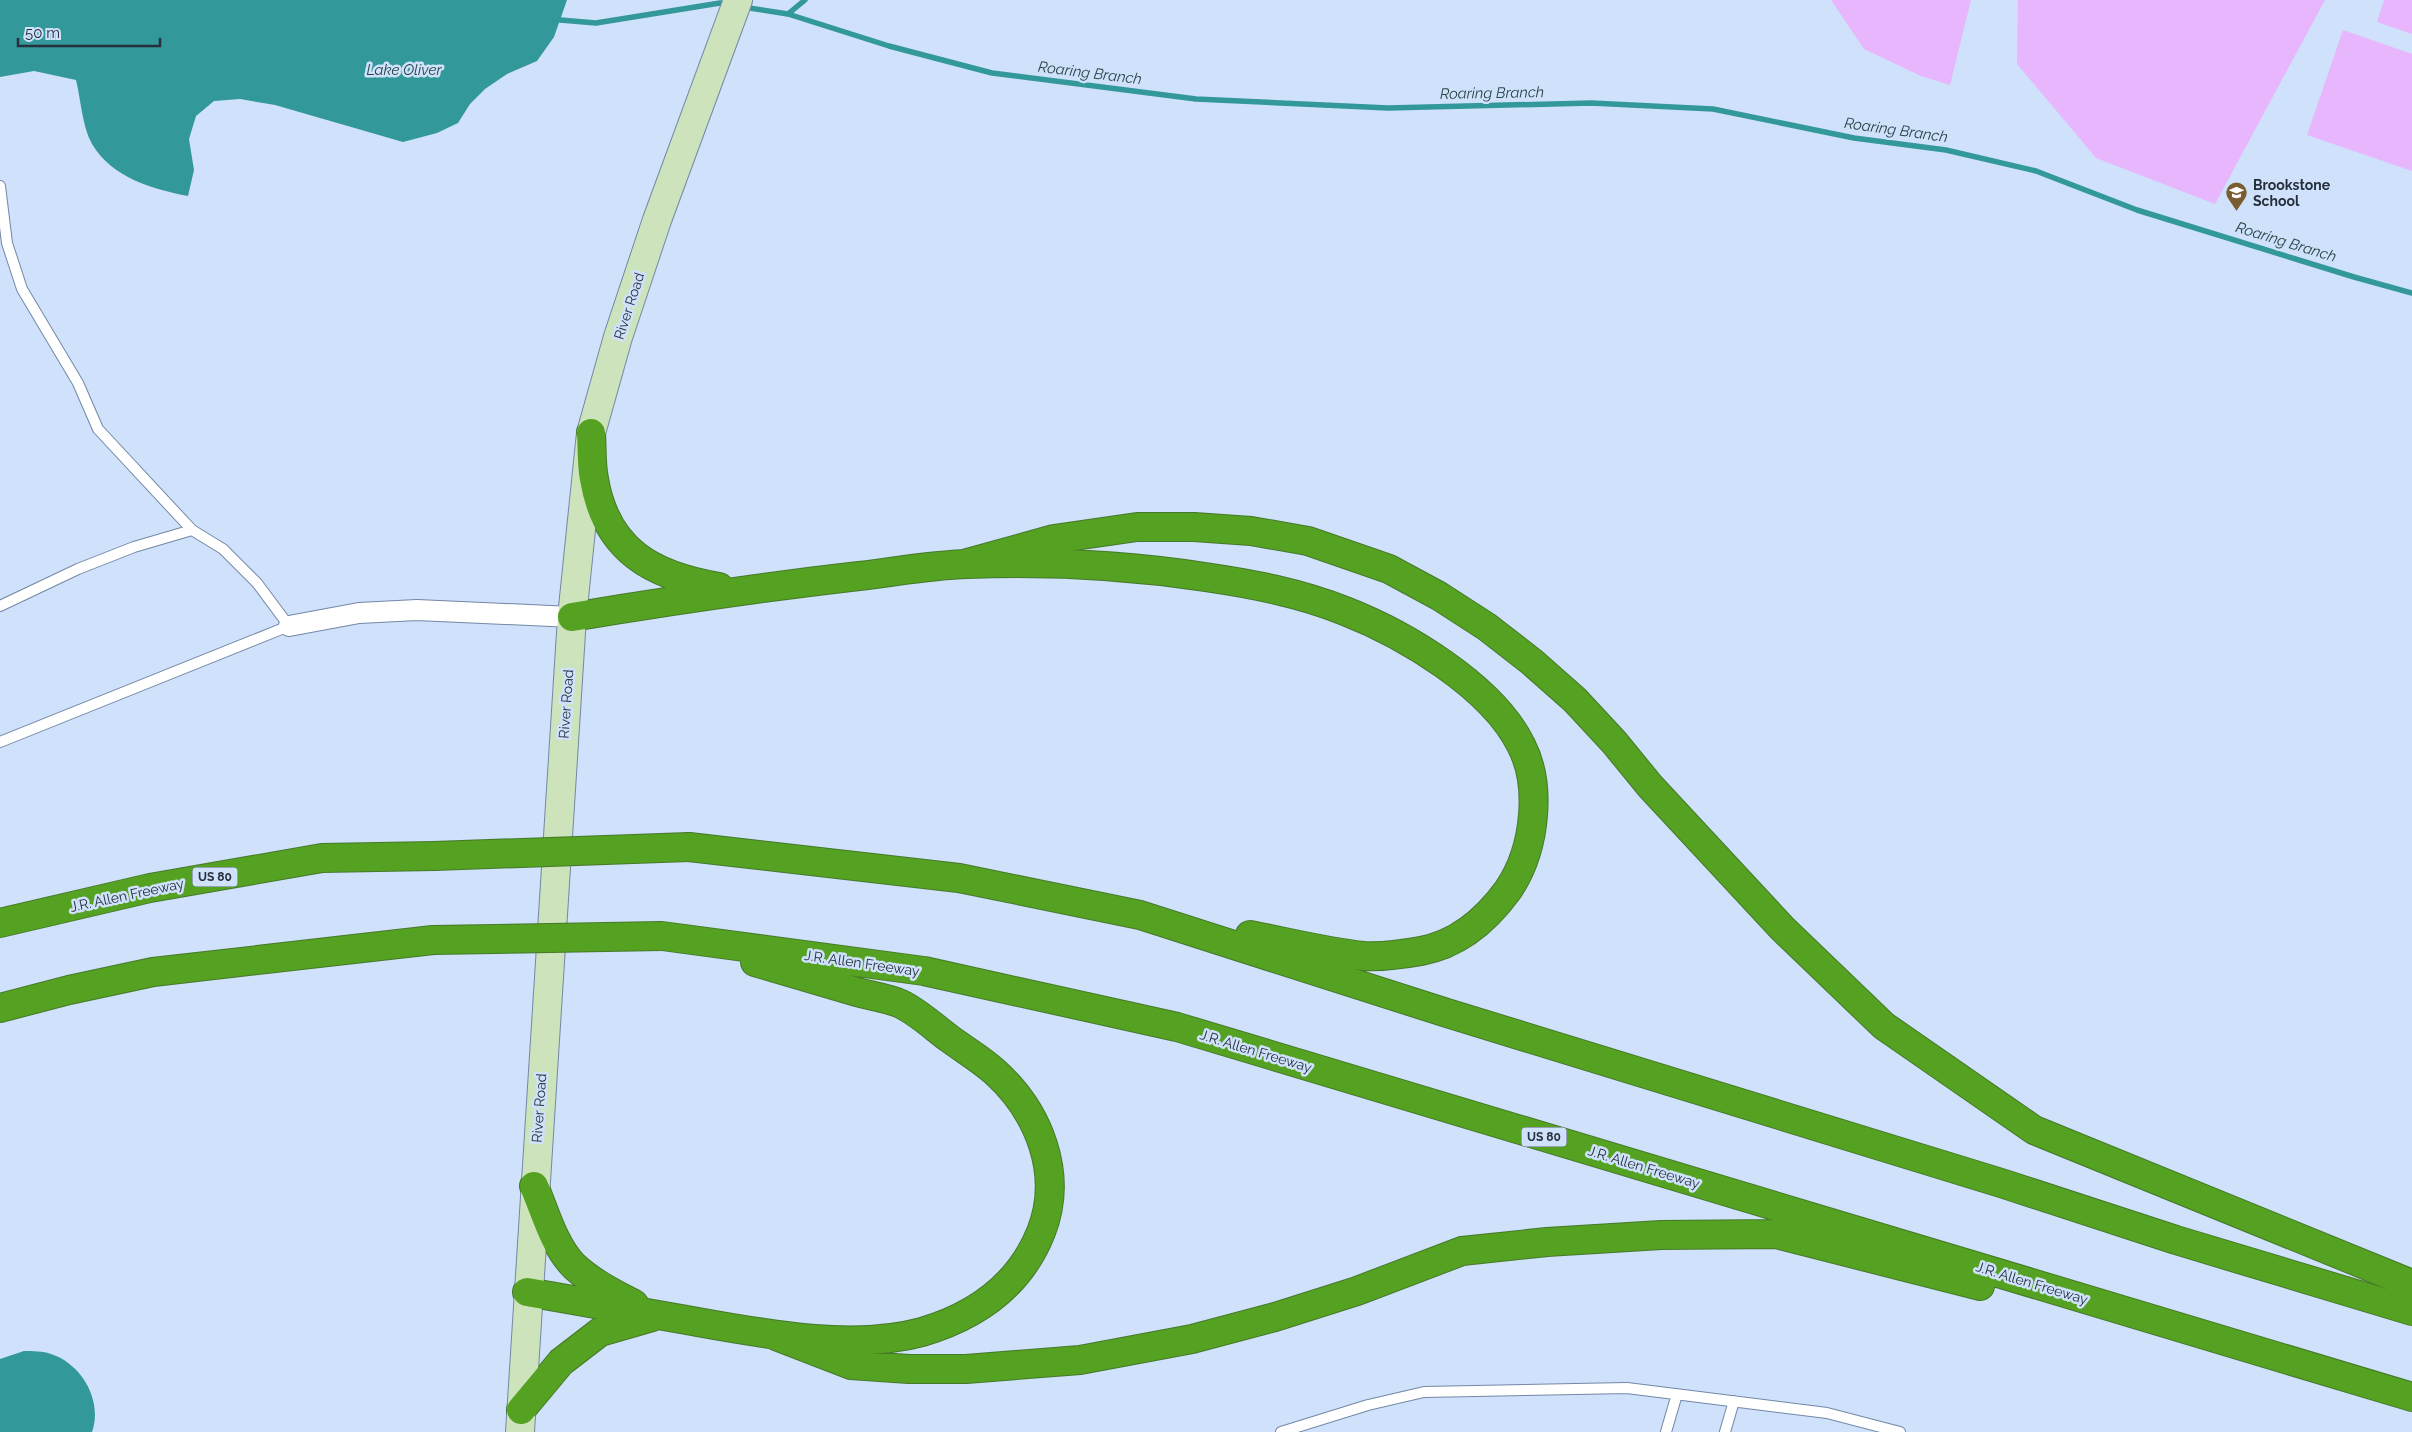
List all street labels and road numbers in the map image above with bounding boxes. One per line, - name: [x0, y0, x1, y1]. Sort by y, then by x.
- street label: River Road: [611, 271, 647, 341]
- street label: River Road: [556, 669, 576, 739]
- road number: US 80: [192, 868, 238, 886]
- street label: J.R. Allen Freeway: [69, 875, 186, 915]
- street label: J.R. Allen Freeway: [803, 947, 921, 979]
- street label: J.R. Allen Freeway: [1198, 1026, 1314, 1076]
- street label: River Road: [529, 1073, 549, 1143]
- road number: US 80: [1522, 1128, 1566, 1146]
- street label: J.R. Allen Freeway: [1586, 1142, 1702, 1192]
- street label: J.R. Allen Freeway: [1974, 1258, 2090, 1308]

